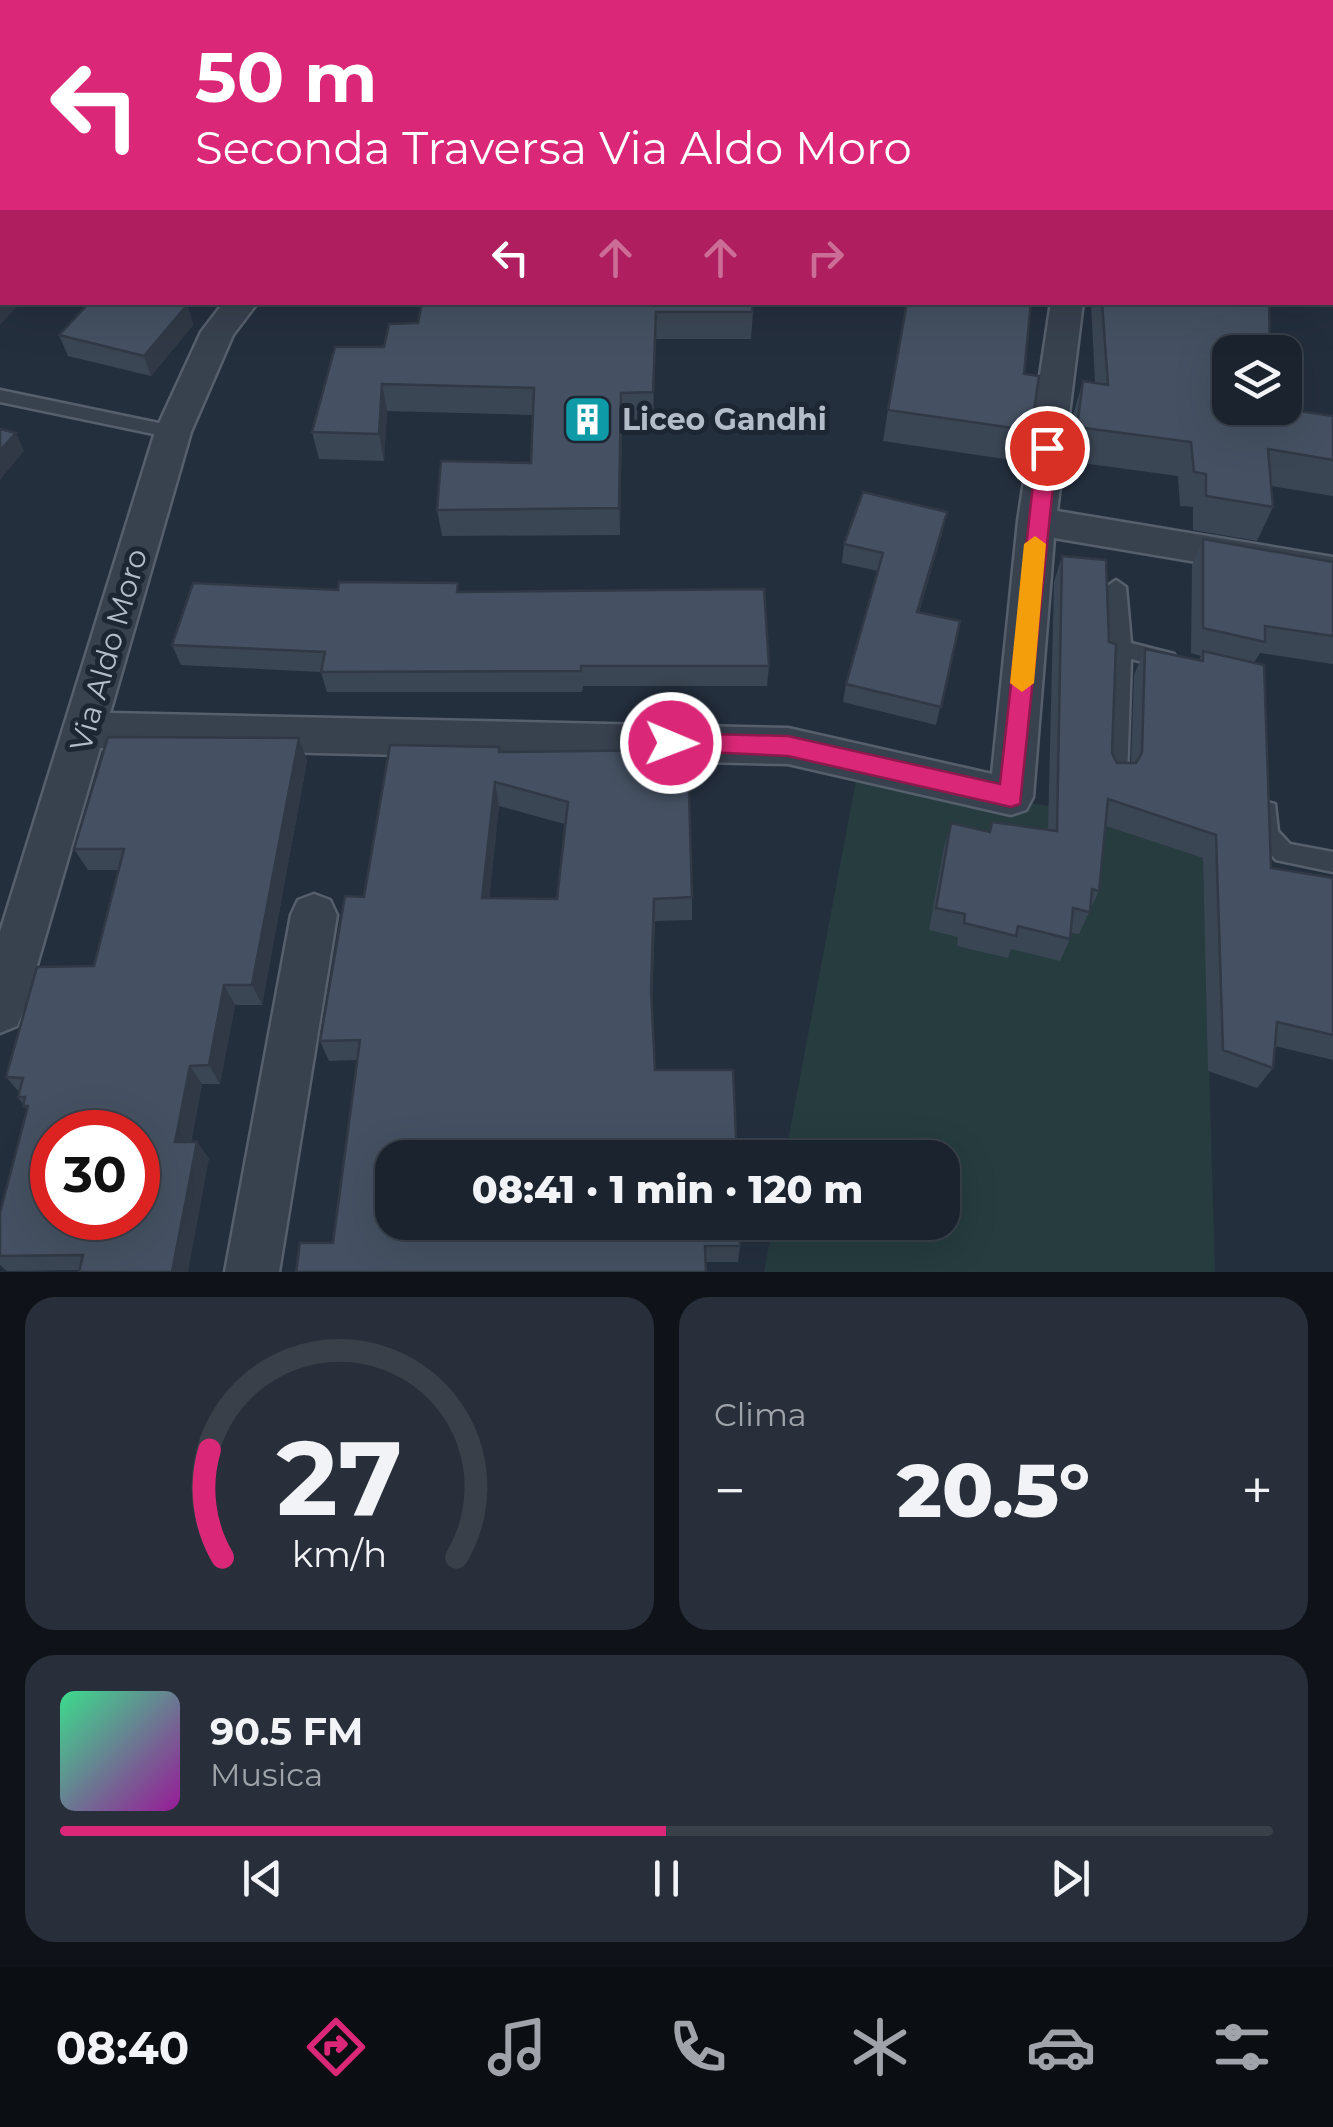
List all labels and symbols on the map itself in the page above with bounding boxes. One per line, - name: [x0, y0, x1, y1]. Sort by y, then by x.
- building icon: Liceo Gandhi: [561, 394, 613, 446]
- place label: Liceo Gandhi: [622, 401, 827, 438]
- pin: [1005, 406, 1090, 491]
- street label: Via Aldo Moro: [62, 545, 155, 755]
- position arrow: [619, 691, 723, 795]
- speed limit sign: 30: [30, 1110, 160, 1240]

